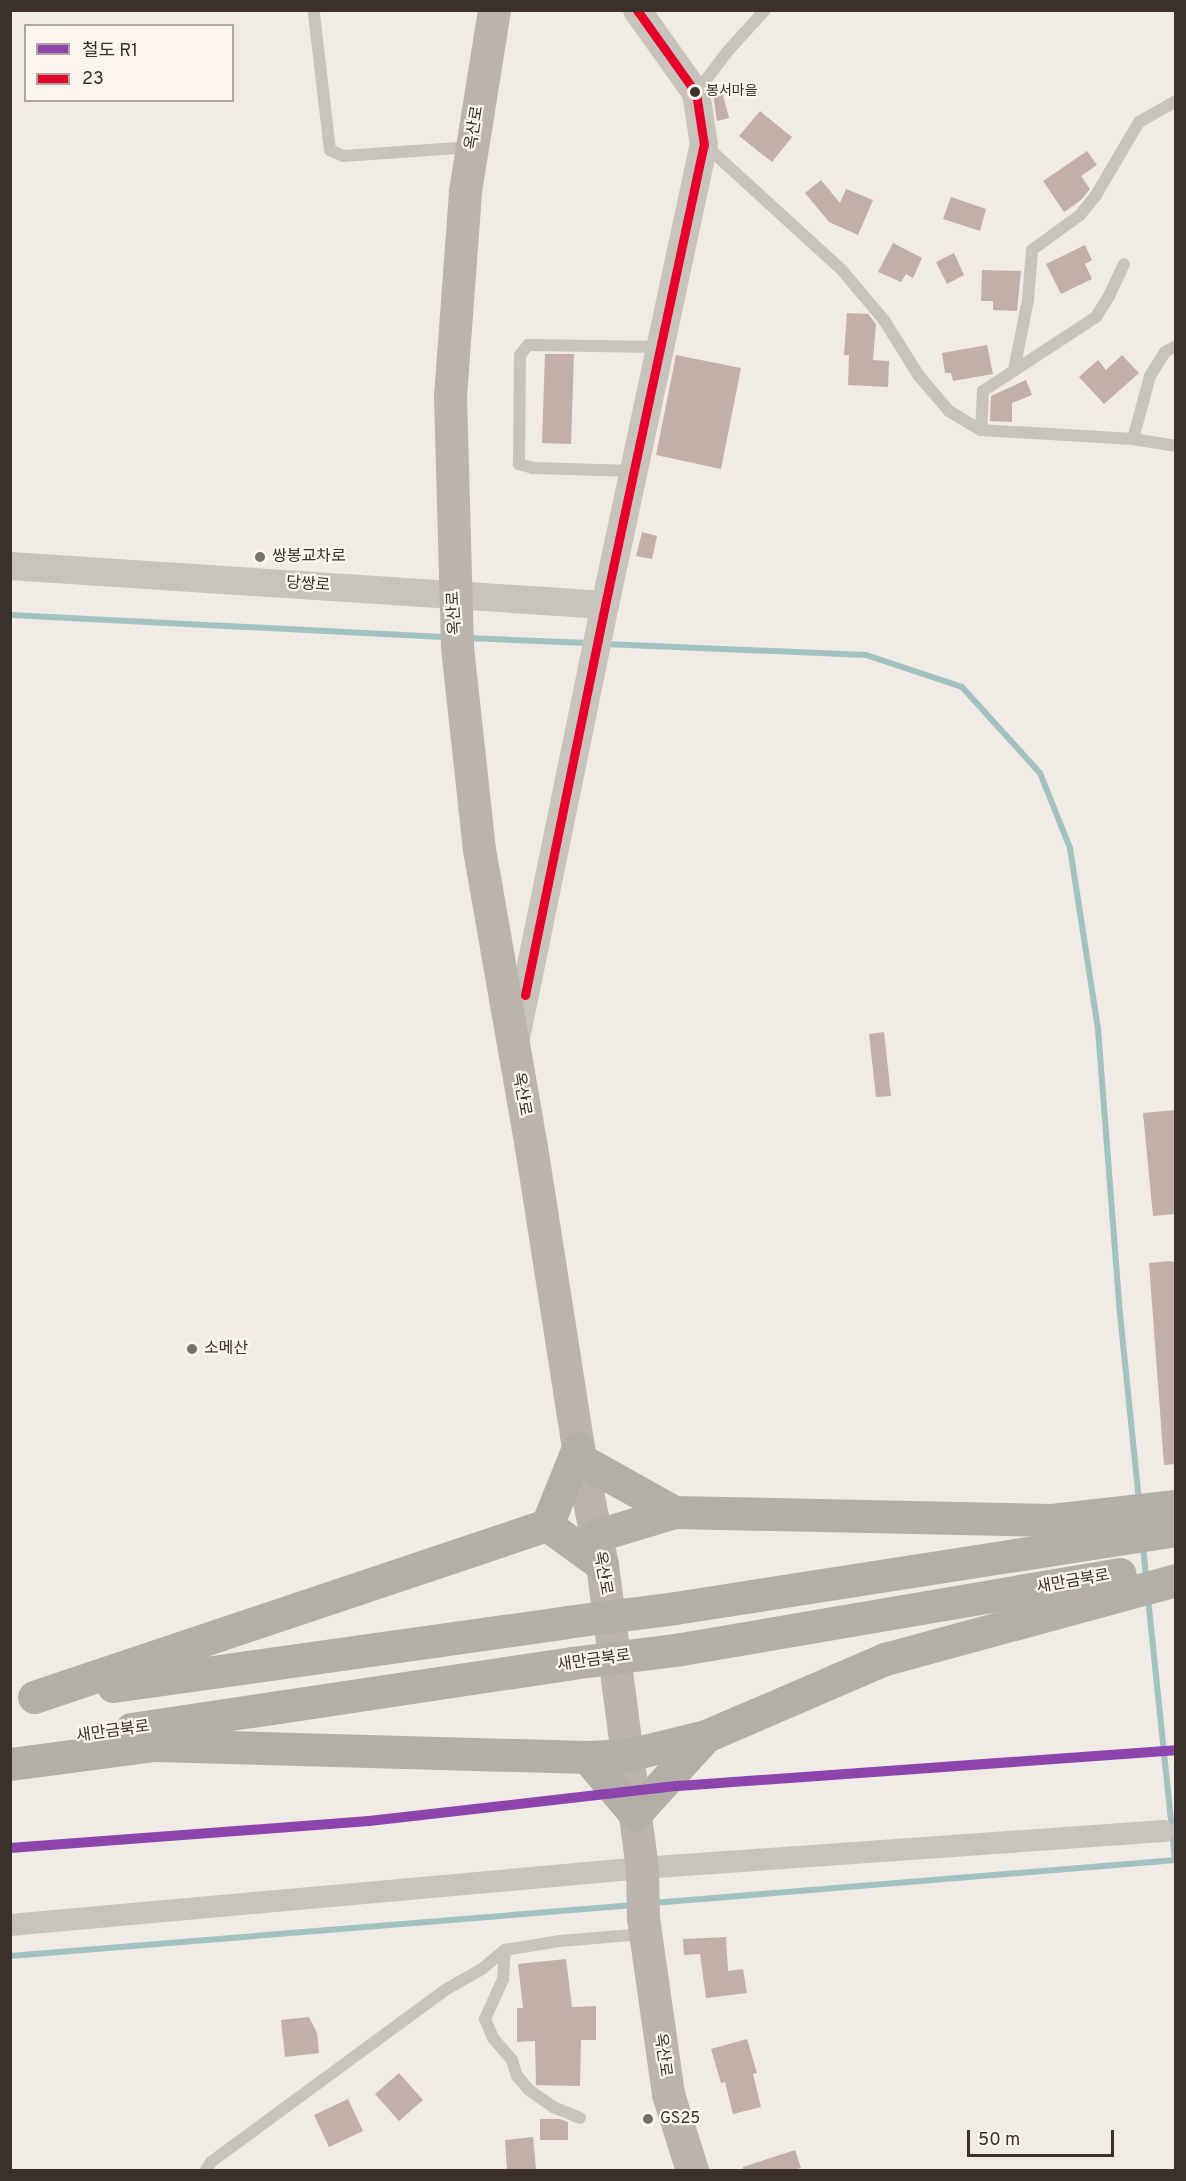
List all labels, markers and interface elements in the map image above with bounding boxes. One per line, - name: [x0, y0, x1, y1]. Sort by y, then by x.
- legend: [24, 24, 234, 102]
- text: 철도 R1: [82, 40, 138, 63]
- text: 23: [82, 68, 104, 91]
- place label: 봉서마을: [706, 84, 758, 100]
- marker: 봉서마을: [689, 86, 701, 98]
- street label: 옥산로: [462, 105, 488, 151]
- place label: 쌍봉교차로: [272, 547, 346, 567]
- marker: 쌍봉교차로: [253, 550, 267, 564]
- street label: 당쌍로: [285, 574, 331, 596]
- street label: 옥산로: [444, 590, 466, 636]
- street label: 옥산로: [508, 1071, 534, 1117]
- place label: 소메산: [204, 1339, 248, 1359]
- marker: 소메산: [185, 1342, 199, 1356]
- street label: 옥산로: [589, 1550, 615, 1596]
- street label: 새만금북로: [1035, 1566, 1111, 1598]
- street label: 새만금북로: [556, 1646, 632, 1676]
- street label: 새만금북로: [75, 1717, 151, 1747]
- street label: 옥산로: [649, 2032, 675, 2078]
- place label: GS25: [660, 2109, 700, 2129]
- marker: GS25: [641, 2112, 655, 2126]
- scale bar: [970, 2118, 1117, 2156]
- text: 50 m: [978, 2129, 1020, 2152]

